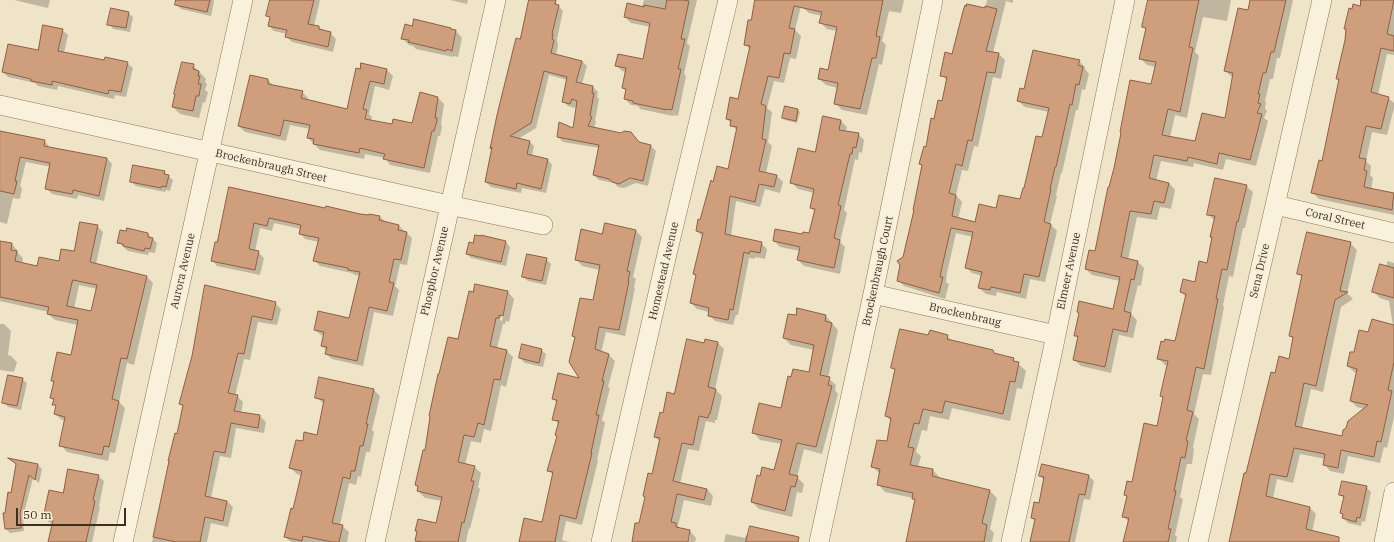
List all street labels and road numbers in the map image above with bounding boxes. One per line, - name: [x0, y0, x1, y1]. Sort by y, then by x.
- street label: Brockenbraugh Street: [214, 147, 328, 185]
- street label: Coral Street: [1304, 206, 1366, 232]
- street label: Brockenbraugh Court: [860, 215, 896, 327]
- street label: Homestead Avenue: [646, 221, 682, 321]
- street label: Phosphor Avenue: [418, 225, 452, 317]
- street label: Elmeer Avenue: [1054, 231, 1084, 311]
- street label: Aurora Avenue: [168, 232, 198, 310]
- street label: Sena Drive: [1247, 242, 1273, 300]
- street label: Brockenbraug: [928, 300, 1002, 330]

